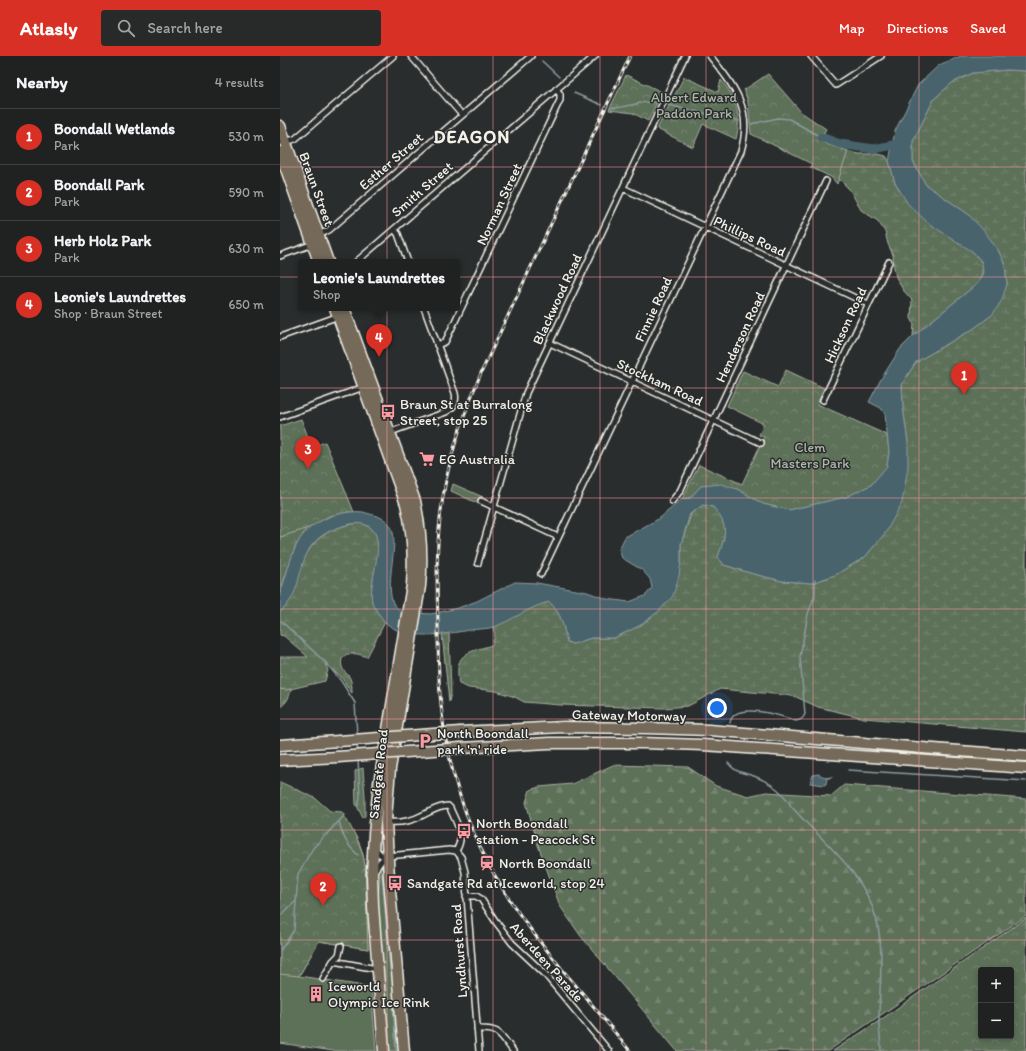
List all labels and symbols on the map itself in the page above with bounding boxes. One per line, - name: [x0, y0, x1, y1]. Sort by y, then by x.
- park label: Albert Edward Paddon Park: [651, 89, 737, 122]
- district label: DEAGON: [434, 126, 510, 148]
- street label: Esther Street: [356, 129, 427, 194]
- street label: Braun Street: [295, 150, 338, 228]
- street label: Smith Street: [388, 158, 457, 221]
- street label: Norman Street: [473, 161, 526, 248]
- street label: Phillips Road: [711, 212, 789, 261]
- street label: Blackwood Road: [529, 251, 586, 347]
- street label: Finnie Road: [631, 274, 676, 344]
- street label: Hickson Road: [820, 284, 871, 366]
- street label: Henderson Road: [712, 289, 769, 385]
- pin: 4: [366, 324, 392, 357]
- street label: Stockham Road: [614, 355, 706, 410]
- pin: 1: [951, 362, 977, 395]
- place label: Braun St at Burralong Street, stop 25: [400, 396, 533, 429]
- bus stop icon: Braun St at Burralong Street, stop 25: [379, 403, 397, 421]
- pin: 3: [295, 436, 321, 469]
- park label: Clem Masters Park: [770, 439, 850, 472]
- supermarket icon: EG Australia: [418, 450, 436, 468]
- place label: EG Australia: [439, 451, 516, 468]
- your location: [707, 698, 727, 718]
- street label: Gateway Motorway: [572, 706, 687, 725]
- place label: North Boondall park 'n' ride: [437, 725, 529, 758]
- street label: Sandgate Road: [365, 728, 392, 820]
- parking icon: North Boondall park 'n' ride: [416, 732, 434, 750]
- place label: North Boondall station - Peacock St: [476, 815, 595, 848]
- bus stop icon: North Boondall station - Peacock St: [455, 822, 473, 840]
- station icon: North Boondall: [478, 854, 496, 872]
- place label: North Boondall: [499, 855, 591, 872]
- pin: 2: [310, 873, 336, 906]
- bus stop icon: Sandgate Rd at Iceworld, stop 24: [386, 874, 404, 892]
- place label: Sandgate Rd at Iceworld, stop 24: [407, 875, 605, 892]
- street label: Lyndhurst Road: [448, 903, 471, 998]
- street label: Aberdeen Parade: [506, 919, 587, 1006]
- place label: Iceworld Olympic Ice Rink: [328, 978, 430, 1011]
- building icon: Iceworld Olympic Ice Rink: [307, 985, 325, 1003]

